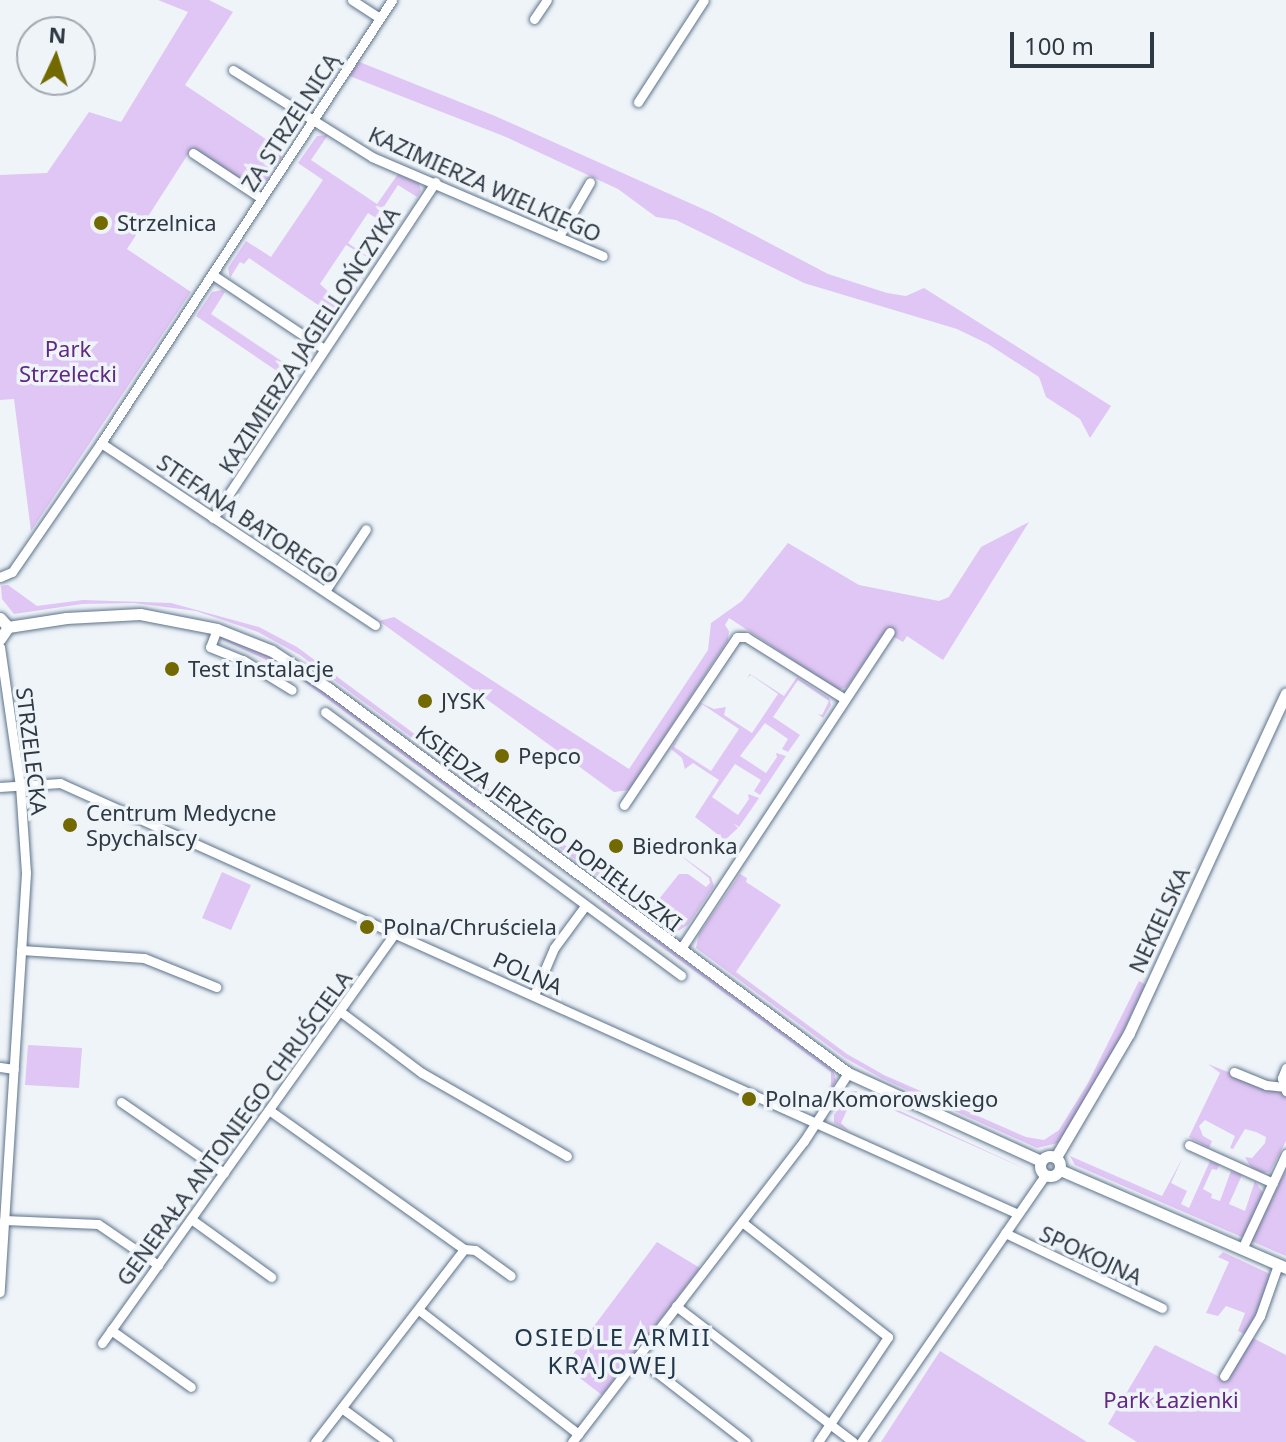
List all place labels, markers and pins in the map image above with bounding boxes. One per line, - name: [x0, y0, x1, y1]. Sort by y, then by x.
- place label: Strzelnica: [117, 210, 217, 236]
- marker: Strzelnica: [92, 214, 110, 232]
- place label: Test Instalacje: [188, 656, 334, 682]
- marker: Test Instalacje: [163, 660, 181, 678]
- place label: JYSK: [441, 688, 485, 714]
- marker: JYSK: [416, 692, 434, 710]
- place label: Pepco: [518, 743, 581, 769]
- marker: Pepco: [493, 747, 511, 765]
- place label: Centrum Medycne Spychalscy: [86, 799, 276, 850]
- marker: Centrum Medycne Spychalscy: [61, 816, 79, 834]
- place label: Biedronka: [632, 833, 738, 859]
- marker: Biedronka: [607, 837, 625, 855]
- place label: Polna/Chruściela: [383, 914, 557, 940]
- marker: Polna/Chruściela: [358, 918, 376, 936]
- place label: Polna/Komorowskiego: [765, 1086, 998, 1112]
- marker: Polna/Komorowskiego: [740, 1090, 758, 1108]

